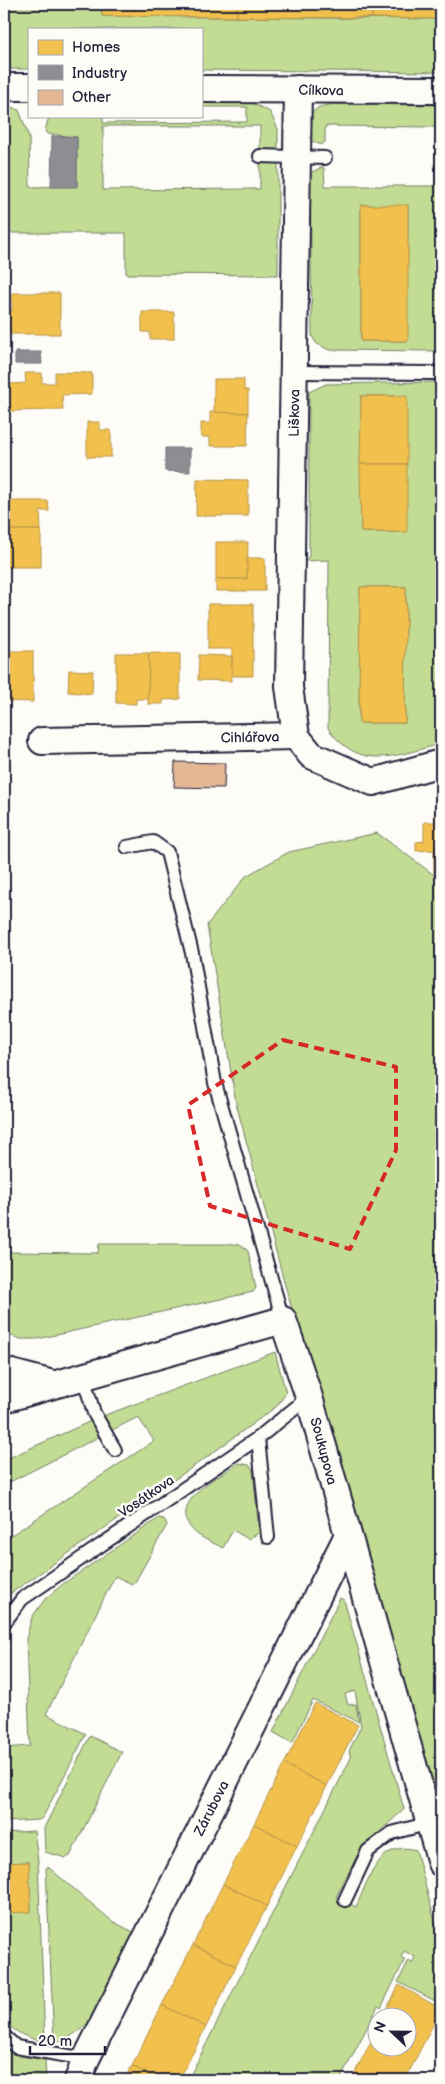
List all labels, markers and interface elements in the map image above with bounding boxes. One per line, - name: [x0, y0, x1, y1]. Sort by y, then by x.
- legend: [28, 28, 202, 118]
- text: Homes: [72, 38, 121, 57]
- text: Industry: [72, 64, 127, 83]
- street label: Cílkova: [298, 82, 344, 99]
- text: Other: [72, 88, 111, 107]
- street label: Liškova: [286, 389, 303, 437]
- street label: Cihlářova: [220, 728, 280, 747]
- street label: Soukupova: [306, 1416, 341, 1487]
- street label: Vosátkova: [115, 1472, 177, 1521]
- street label: Zárubova: [190, 1778, 233, 1840]
- north arrow: [368, 2006, 418, 2056]
- text: N: [371, 2019, 390, 2035]
- scale bar: [30, 2024, 105, 2056]
- text: 20 m: [38, 2032, 72, 2051]

